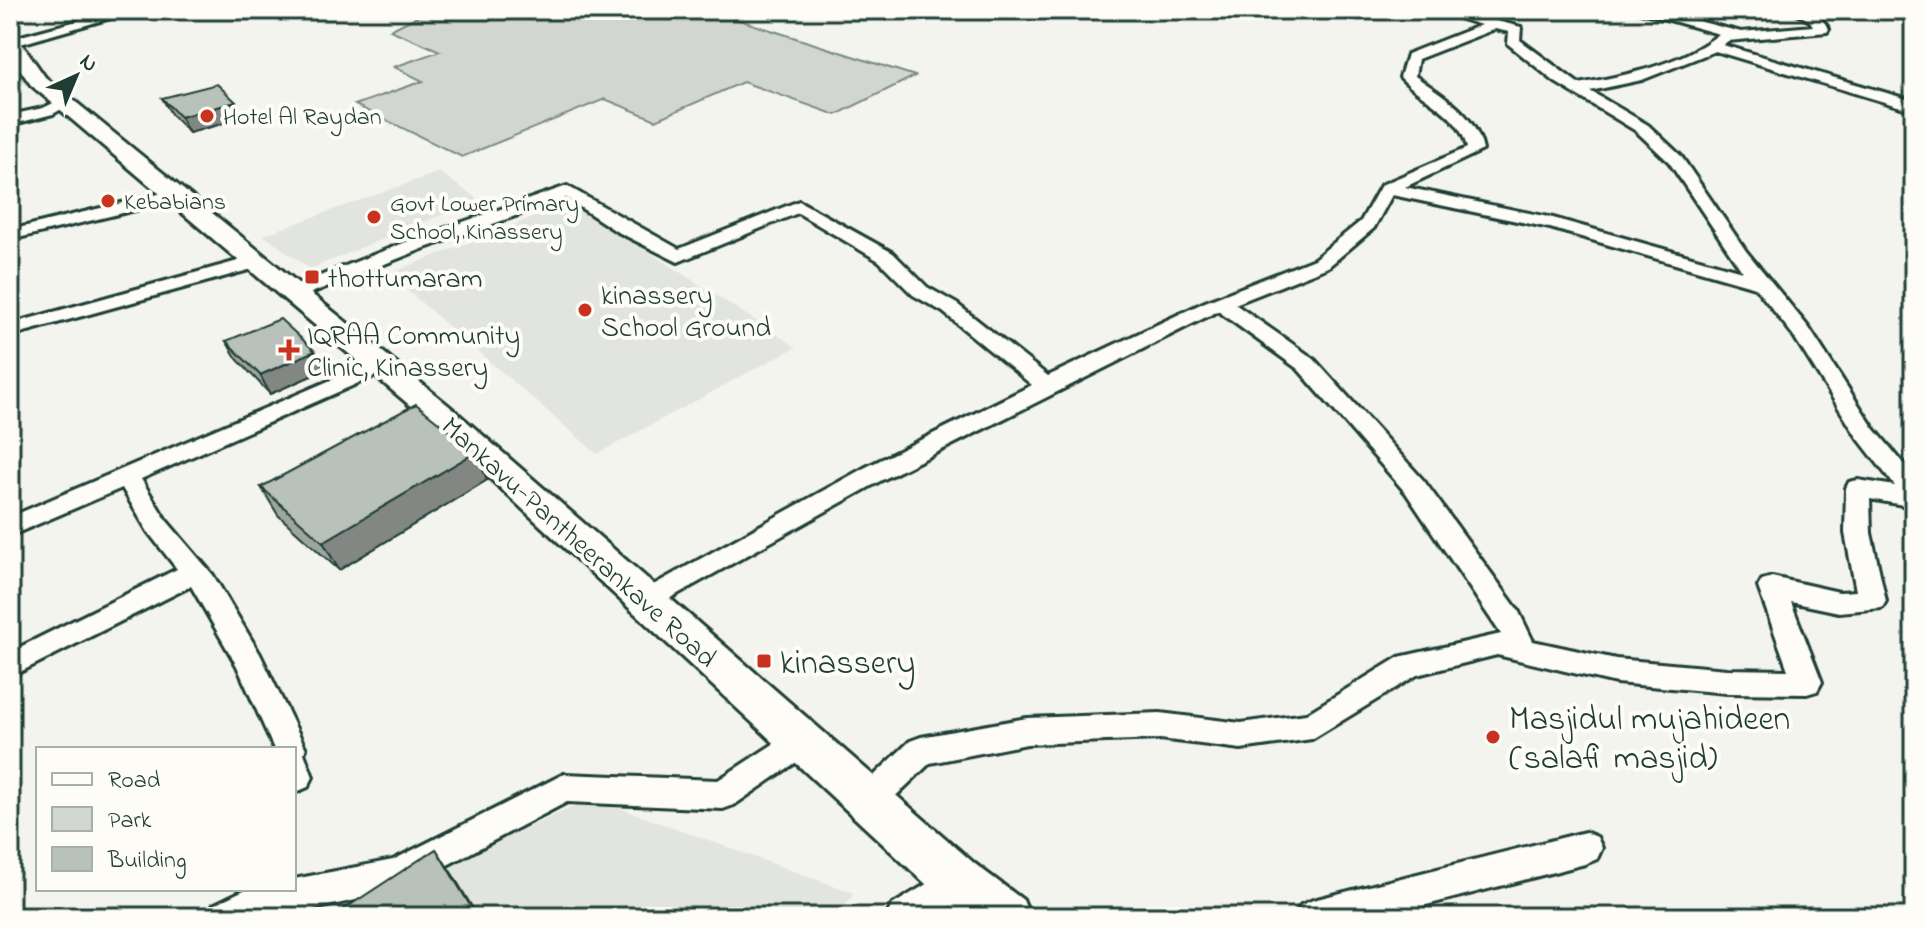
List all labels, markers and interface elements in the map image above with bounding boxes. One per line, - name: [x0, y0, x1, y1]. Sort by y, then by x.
- north arrow: [36, 36, 116, 116]
- text: N: [71, 47, 104, 80]
- place label: Hotel Al Raydan: [223, 101, 382, 137]
- marker: Hotel Al Raydan: [198, 107, 216, 125]
- place label: Kebabians: [124, 186, 226, 221]
- place label: Govt Lower Primary School, Kinassery: [390, 188, 579, 252]
- marker: Kebabians: [99, 192, 117, 210]
- marker: Govt Lower Primary School, Kinassery: [365, 208, 383, 226]
- place label: thottumaram: [328, 260, 482, 301]
- marker: thottumaram: [303, 268, 321, 286]
- place label: kinassery School Ground: [601, 277, 771, 350]
- marker: kinassery School Ground: [576, 301, 594, 319]
- place label: IQRAA Community Clinic, Kinassery: [307, 317, 520, 390]
- marker: IQRAA Community Clinic, Kinassery: [278, 339, 300, 361]
- street label: Mankavu-Pantheerankave Road: [431, 408, 725, 679]
- place label: kinassery: [780, 640, 915, 690]
- marker: kinassery: [755, 652, 773, 670]
- place label: Masjidul mujahideen (salafi masjid): [1509, 696, 1790, 785]
- marker: Masjidul mujahideen (salafi masjid): [1484, 728, 1502, 746]
- legend: [36, 747, 296, 891]
- text: Road: [108, 764, 161, 799]
- text: Park: [108, 804, 152, 839]
- text: Building: [107, 844, 187, 879]

